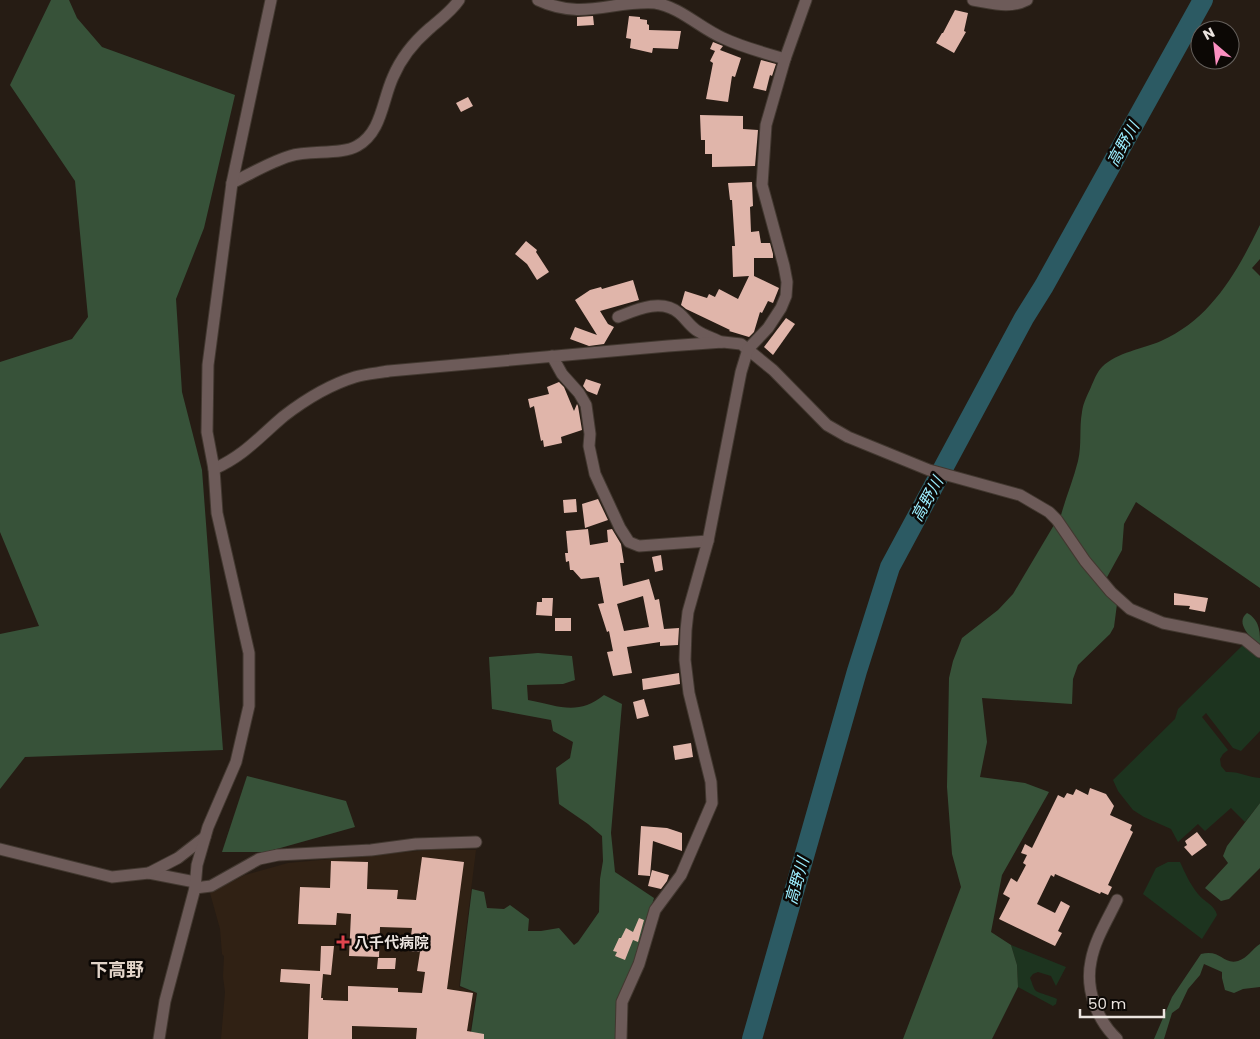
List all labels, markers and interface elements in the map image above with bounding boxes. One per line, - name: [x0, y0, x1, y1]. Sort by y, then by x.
- north arrow: [1190, 20, 1240, 70]
- text: N: [1200, 22, 1218, 45]
- water label: 高野川: [1101, 116, 1146, 171]
- water label: 高野川: [905, 471, 950, 526]
- water label: 高野川: [779, 853, 815, 907]
- place label: 八千代病院: [354, 932, 429, 953]
- marker: 八千代病院: [336, 935, 350, 949]
- district label: 下高野: [90, 957, 144, 982]
- scale bar: [1080, 986, 1164, 1018]
- text: 50 m: [1088, 993, 1126, 1014]

